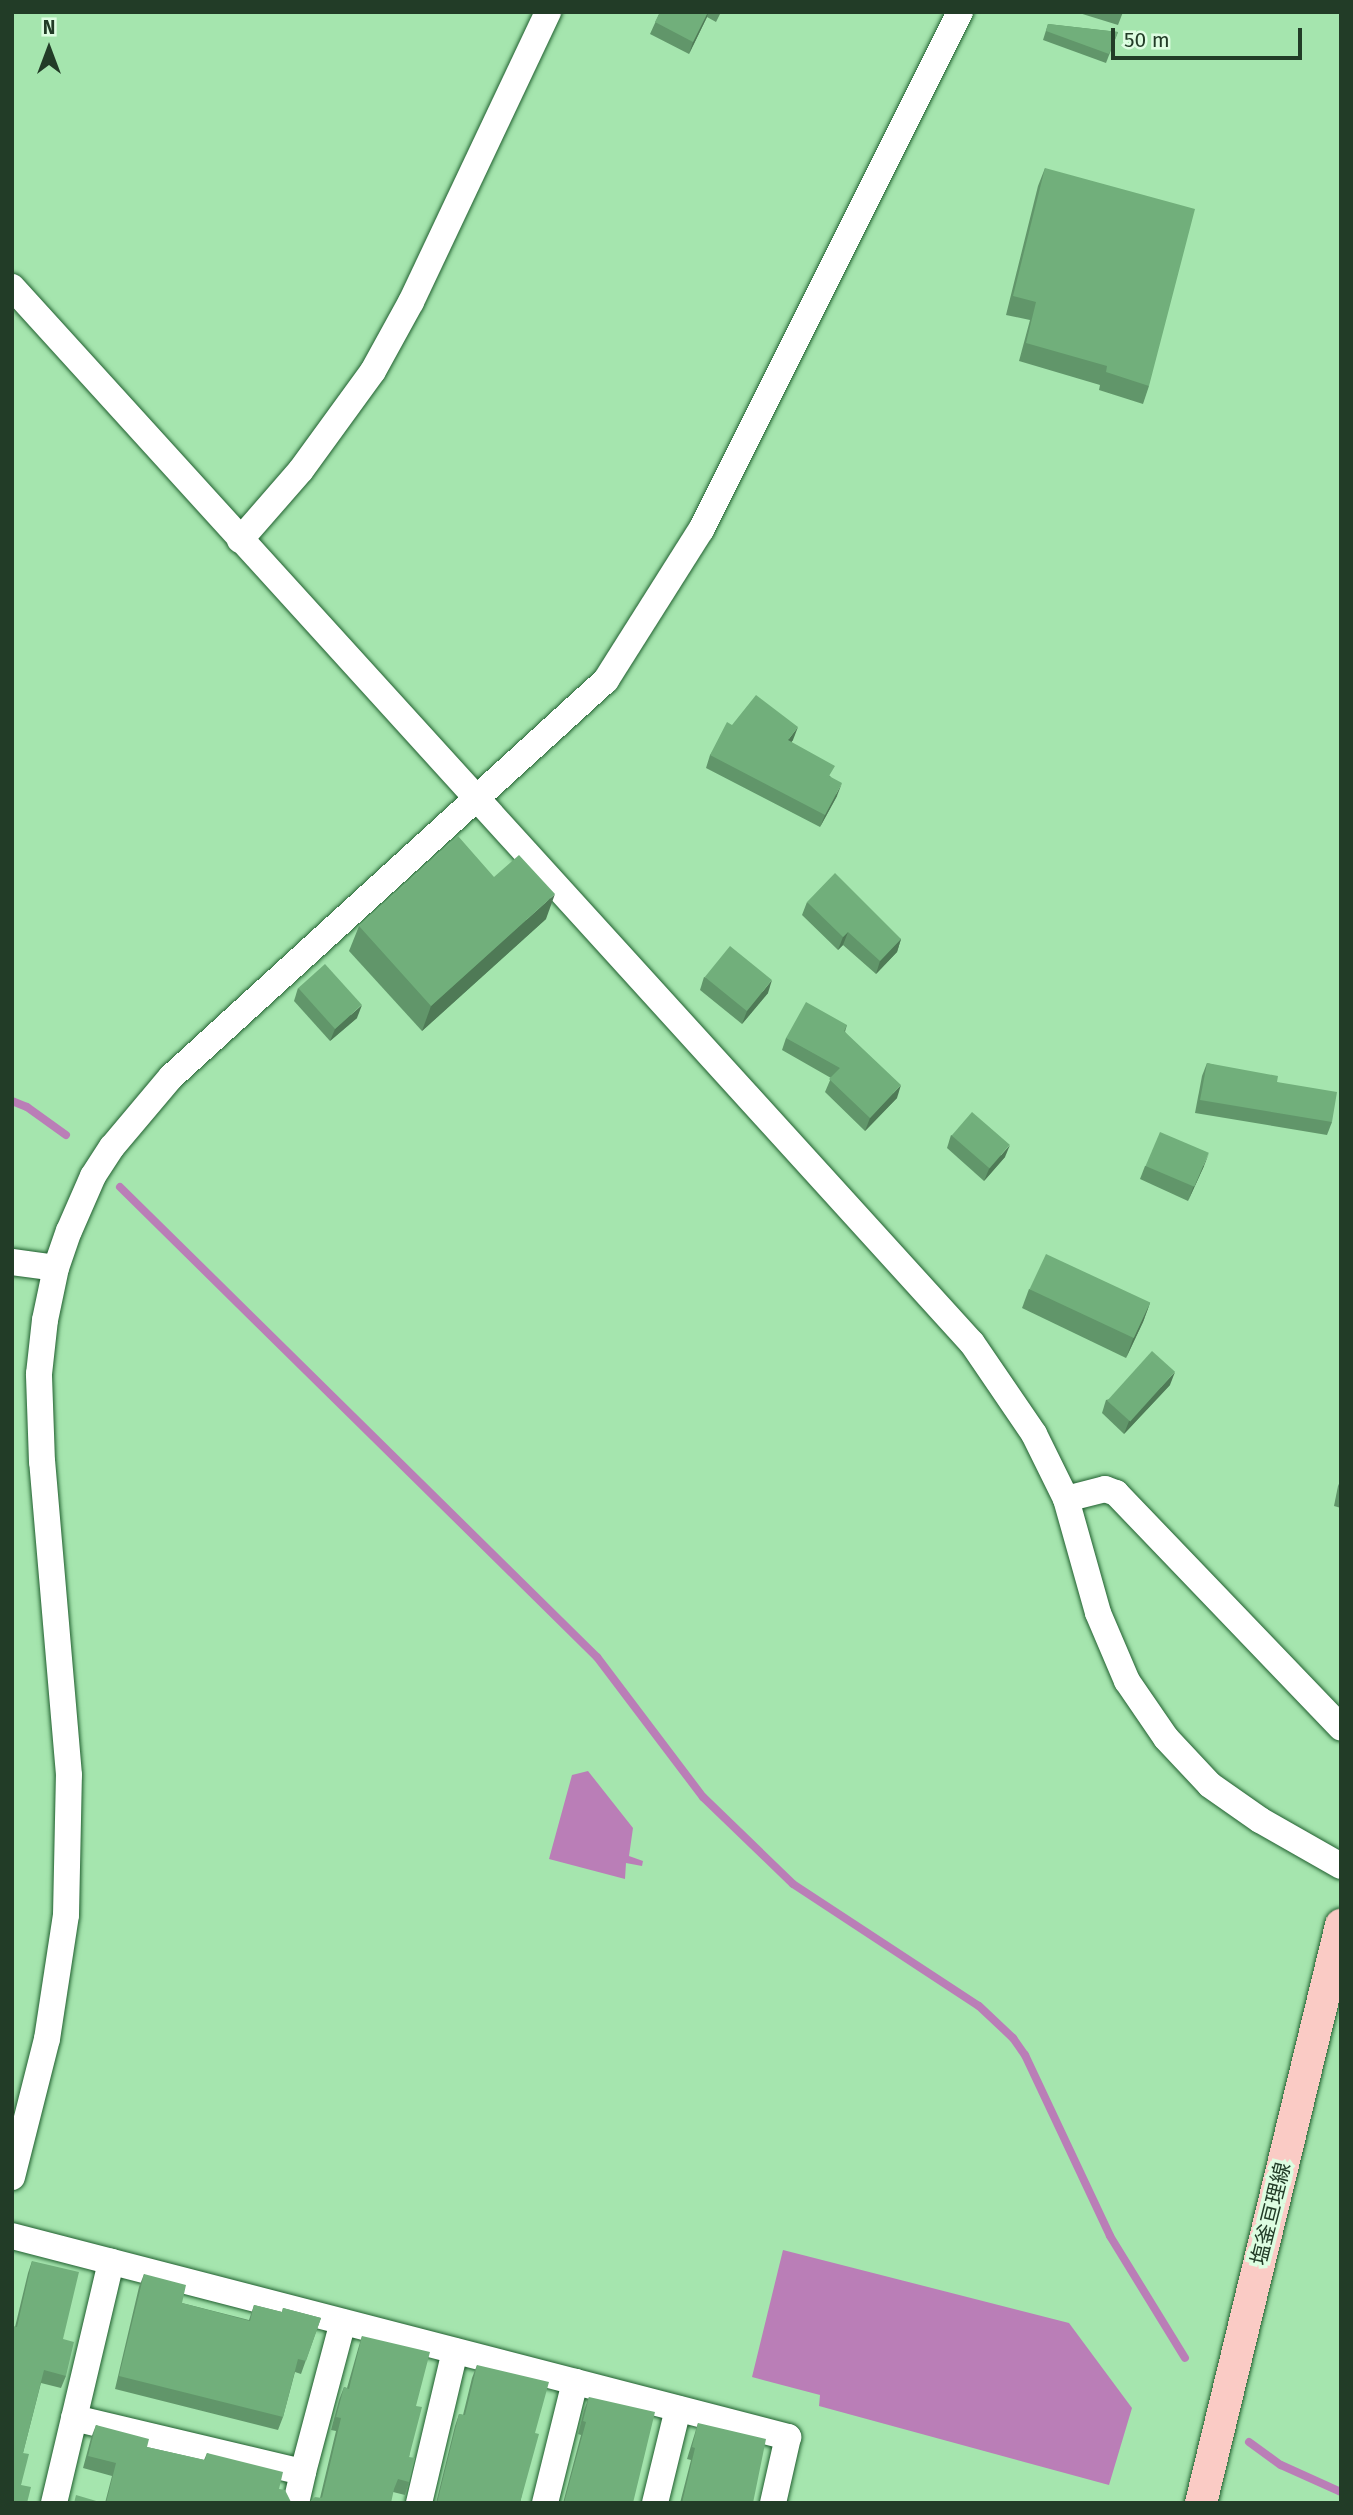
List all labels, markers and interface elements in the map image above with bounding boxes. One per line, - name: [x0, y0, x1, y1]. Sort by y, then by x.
- north arrow: [14, 14, 84, 84]
- scale bar: [1115, 14, 1306, 58]
- text: N: [43, 16, 55, 39]
- text: 50 m: [1124, 27, 1170, 53]
- street label: 塩釜亘理線: [1246, 2160, 1296, 2268]

